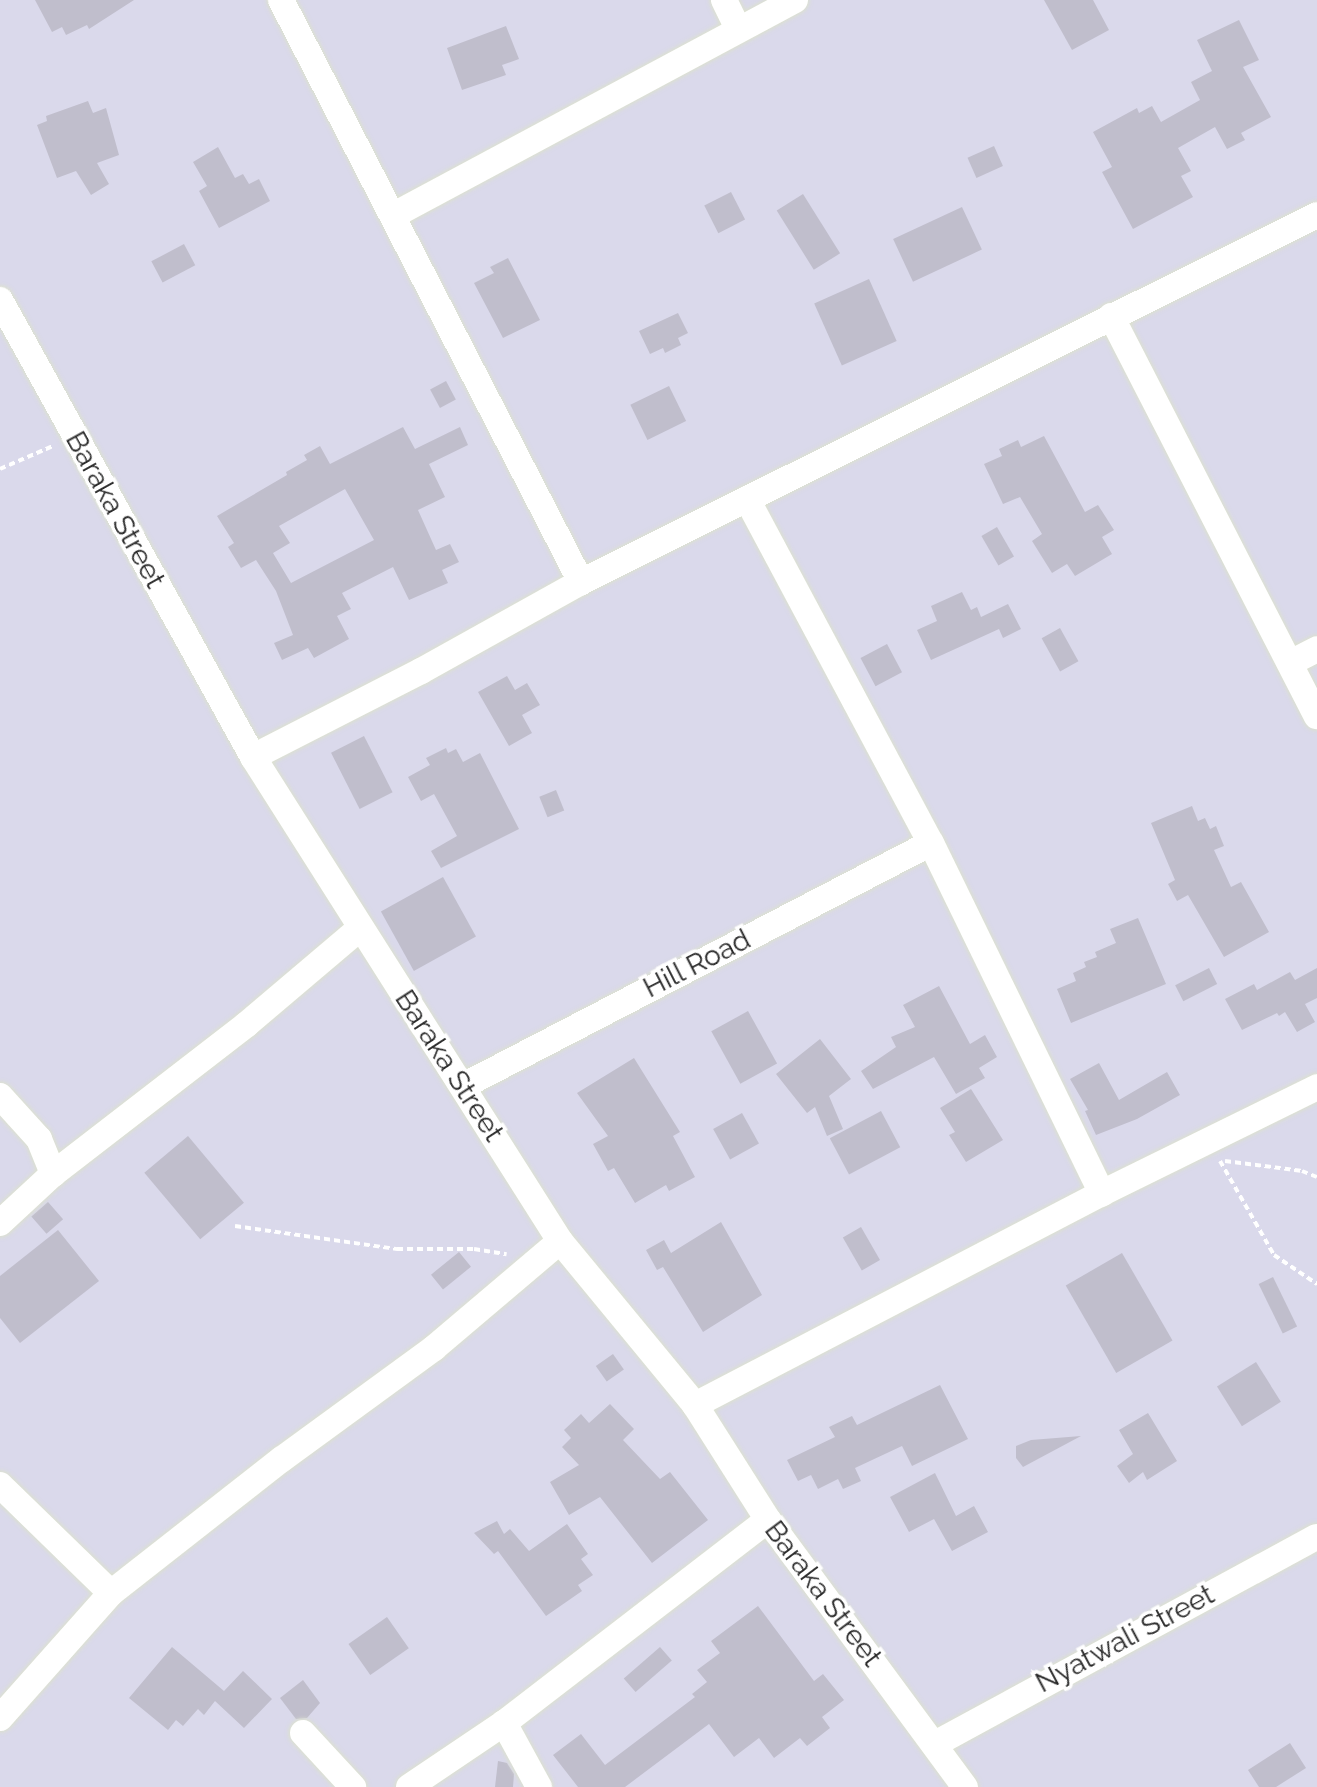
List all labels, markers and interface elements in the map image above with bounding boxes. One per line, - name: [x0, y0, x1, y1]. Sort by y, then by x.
- street label: Baraka Street: [58, 426, 172, 594]
- street label: Hill Road: [638, 923, 756, 1005]
- street label: Baraka Street: [388, 984, 510, 1148]
- street label: Baraka Street: [757, 1515, 889, 1673]
- street label: Nyatwali Street: [1030, 1578, 1220, 1700]

